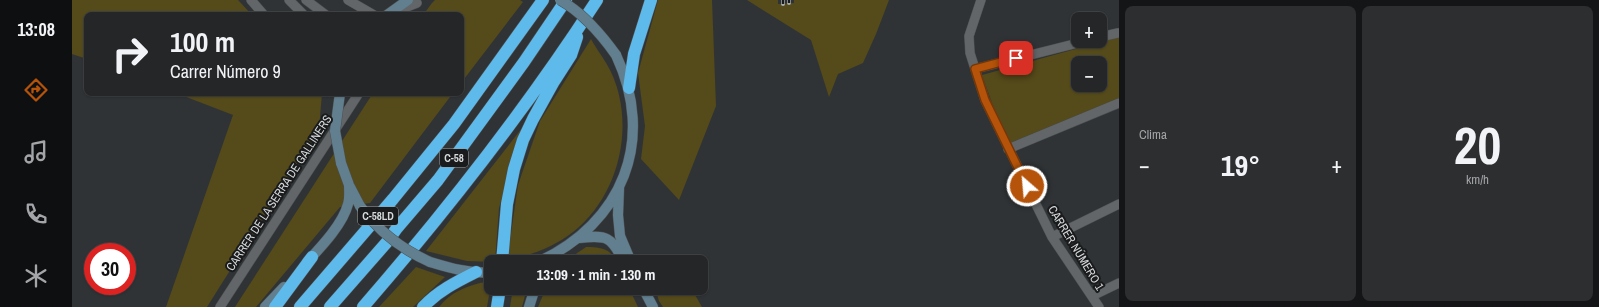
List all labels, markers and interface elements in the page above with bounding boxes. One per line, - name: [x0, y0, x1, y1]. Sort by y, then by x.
- map controls: [1071, 12, 1107, 92]
- button: +: [1071, 12, 1107, 48]
- text: 13:08: [17, 17, 55, 42]
- text: 100 m: [170, 23, 235, 61]
- icon: right: [104, 28, 156, 80]
- pin: [999, 41, 1033, 75]
- icon: arrive: [1005, 47, 1027, 69]
- button: −: [1071, 56, 1107, 92]
- text: Carrer Número 9: [170, 59, 281, 84]
- icon: directions: [22, 76, 50, 104]
- text: 20: [1454, 110, 1501, 180]
- street label: CARRER DE LA SERRA DE GALLINERS: [223, 112, 336, 274]
- text: Clima: [1139, 126, 1167, 143]
- icon: music: [22, 138, 50, 166]
- text: 19°: [1221, 145, 1260, 185]
- road number: C-58: [440, 149, 468, 167]
- text: −: [1139, 150, 1150, 180]
- text: +: [1331, 150, 1342, 180]
- position arrow: [1006, 165, 1048, 207]
- text: km/h: [1466, 171, 1489, 188]
- icon: phone: [22, 200, 50, 228]
- street label: CARRER NÚMERO 1: [1044, 203, 1108, 294]
- road number: C-58LD: [358, 207, 398, 225]
- speed limit sign: 30: [84, 243, 136, 295]
- icon: climate: [22, 262, 50, 290]
- text: 13:09 · 1 min · 130 m: [537, 264, 655, 285]

